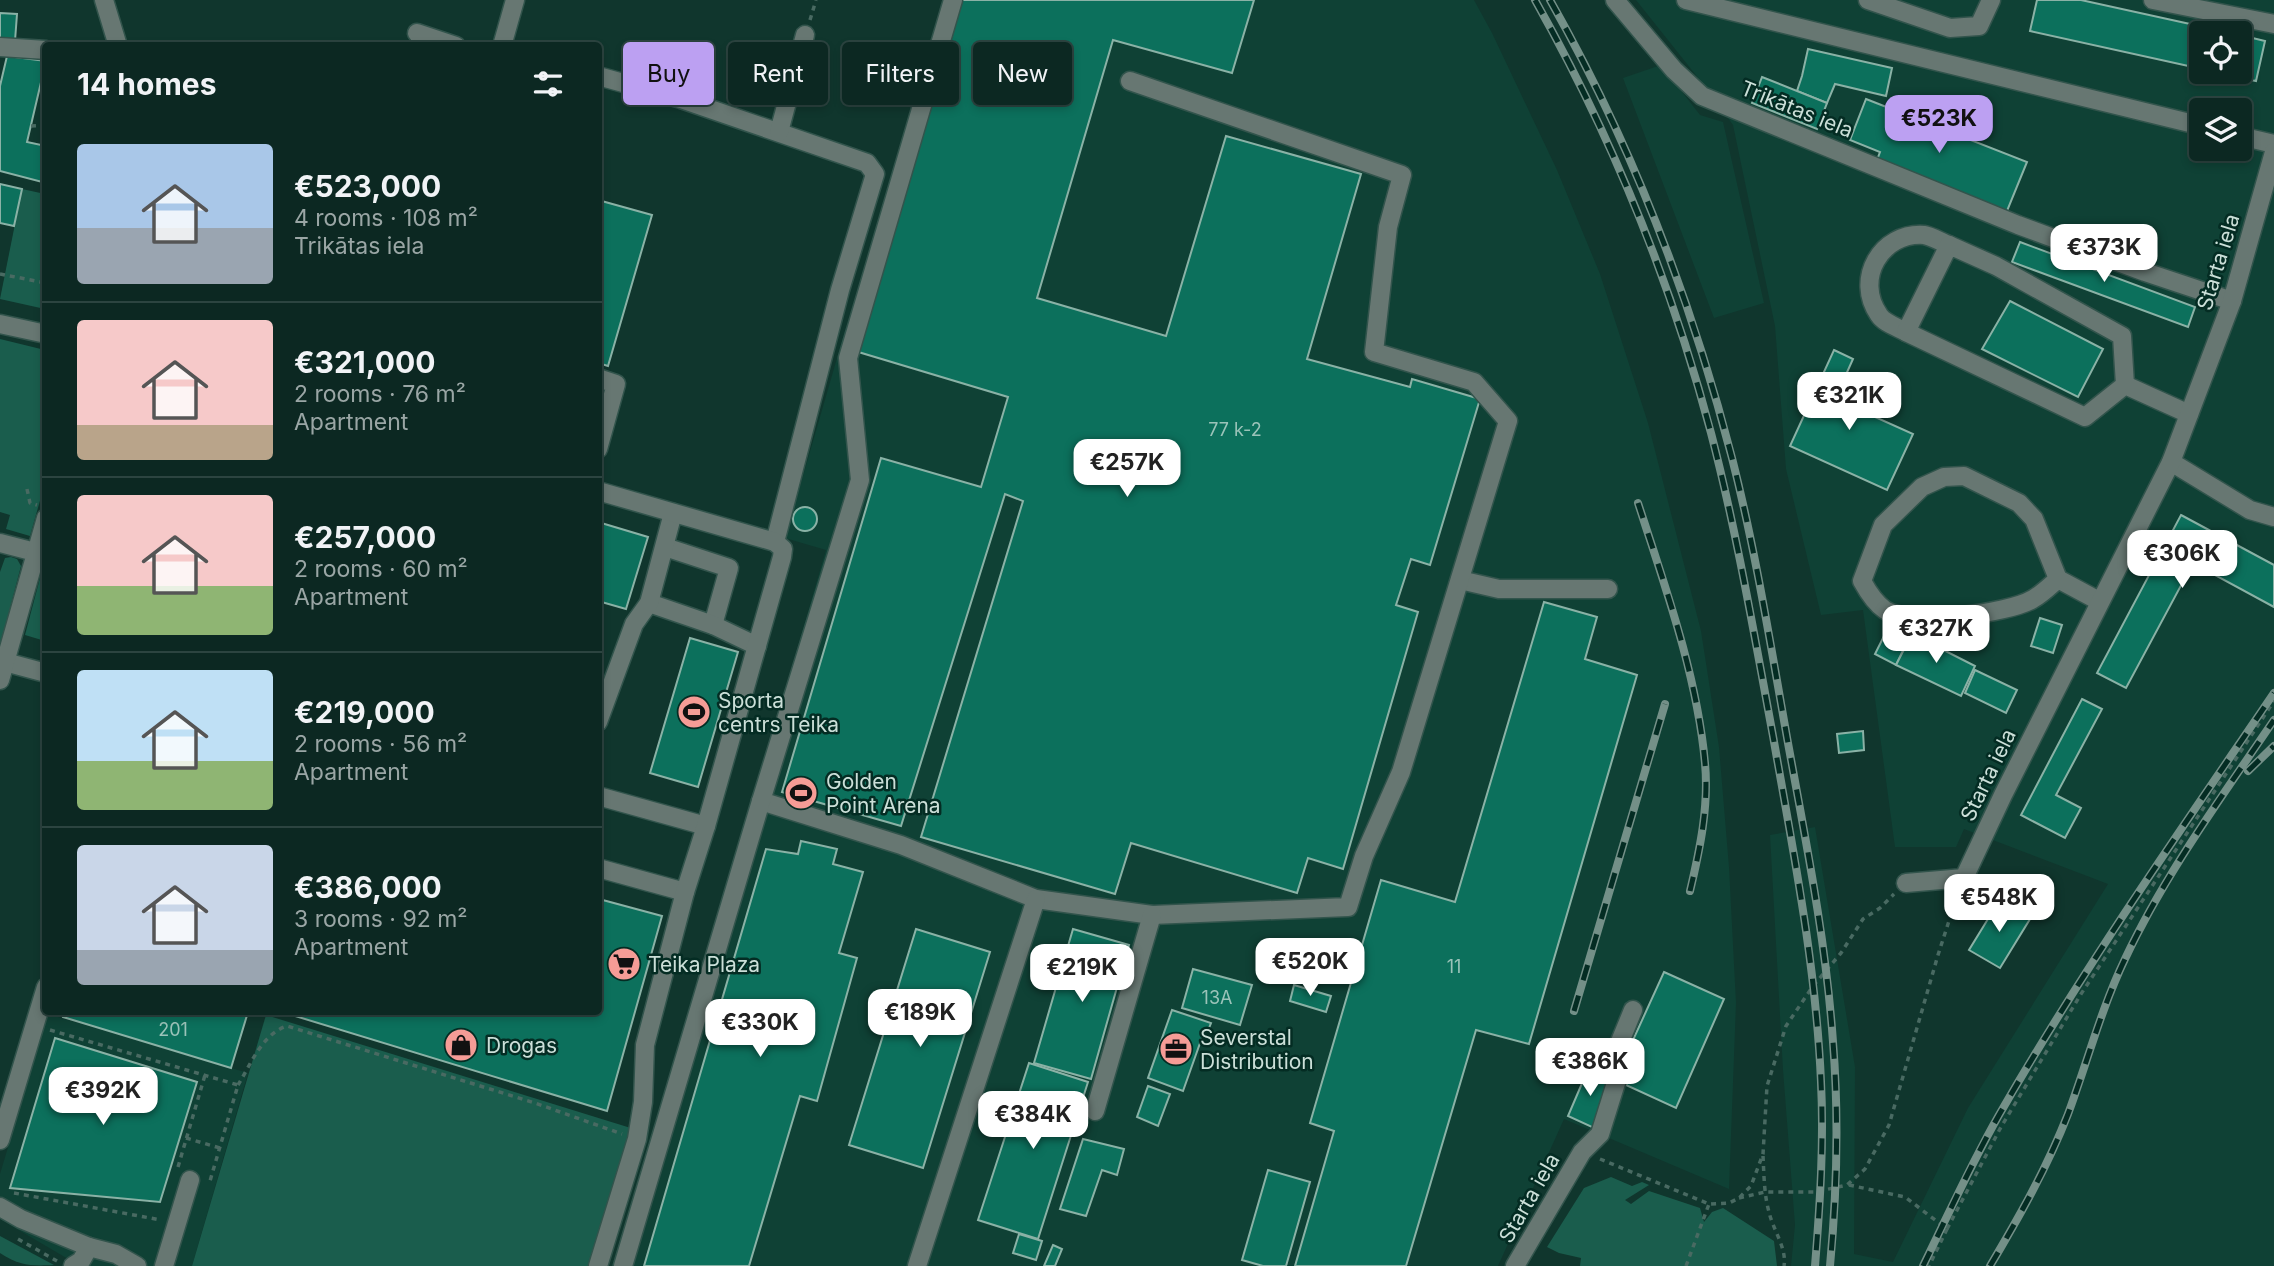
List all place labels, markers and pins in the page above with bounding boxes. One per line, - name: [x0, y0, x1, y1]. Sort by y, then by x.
- pin: €523K: [1890, 96, 1988, 155]
- pin: €373K: [2055, 224, 2153, 284]
- pin: €321K: [1800, 372, 1898, 432]
- pin: €257K: [1078, 440, 1176, 499]
- pin: €306K: [2133, 530, 2231, 590]
- pin: €327K: [1887, 606, 1985, 665]
- place label: Sporta centrs Teika: [718, 688, 839, 737]
- sports icon: Sporta centrs Teika: [675, 693, 713, 731]
- place label: Golden Point Arena: [826, 769, 941, 818]
- sports icon: Golden Point Arena: [782, 774, 820, 812]
- pin: €548K: [1950, 874, 2048, 934]
- pin: €520K: [1261, 939, 1359, 998]
- pin: €219K: [1033, 944, 1131, 1004]
- supermarket icon: Teika Plaza: [605, 945, 643, 983]
- place label: Teika Plaza: [648, 952, 760, 977]
- pin: €189K: [871, 990, 969, 1049]
- pin: €330K: [711, 1000, 809, 1059]
- place label: Severstal Distribution: [1200, 1025, 1314, 1074]
- shop icon: Drogas: [442, 1026, 480, 1064]
- office icon: Severstal Distribution: [1157, 1030, 1195, 1068]
- place label: Drogas: [486, 1033, 557, 1058]
- pin: €386K: [1541, 1038, 1639, 1098]
- pin: €392K: [54, 1068, 152, 1127]
- pin: €384K: [984, 1092, 1082, 1151]

